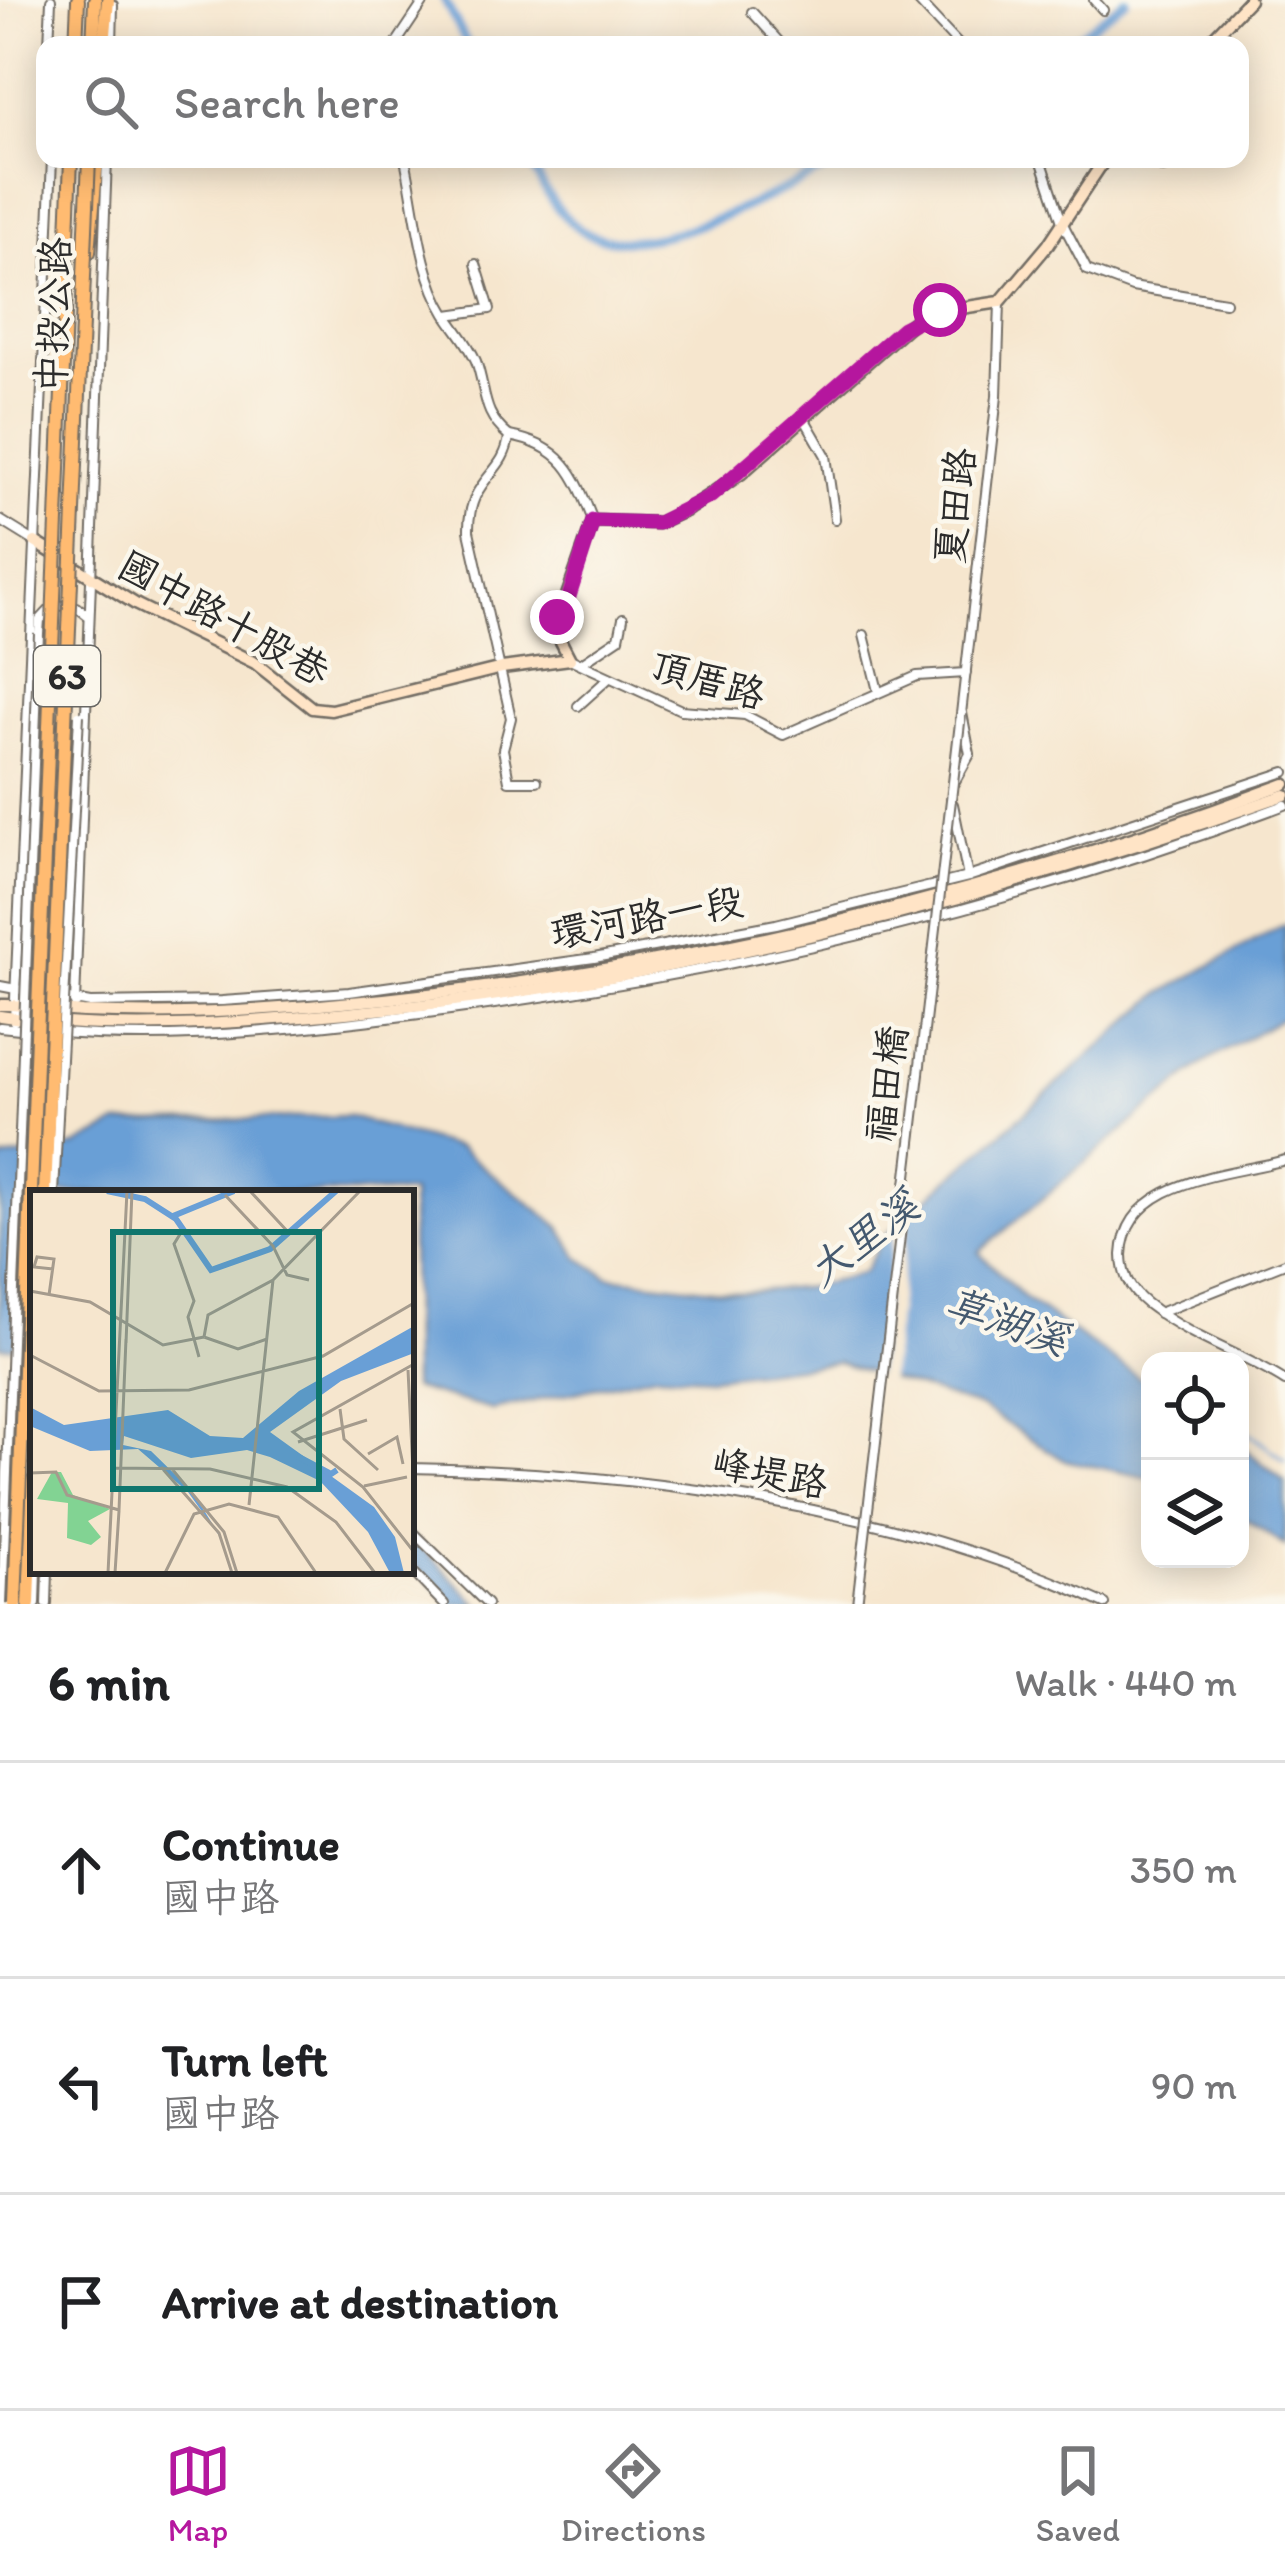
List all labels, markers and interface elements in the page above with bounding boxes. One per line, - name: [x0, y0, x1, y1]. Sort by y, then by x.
- search box: [36, 36, 1249, 168]
- icon: search: [78, 69, 144, 135]
- text: Search here: [174, 75, 400, 129]
- street label: 中投公路: [27, 236, 79, 394]
- route start: [913, 283, 967, 337]
- street label: 夏田路: [926, 445, 984, 567]
- street label: 國中路十股巷: [110, 541, 338, 695]
- route end: [530, 590, 584, 644]
- street label: 頂厝路: [645, 641, 771, 719]
- road number: 63: [34, 646, 100, 706]
- street label: 環河路一段: [547, 877, 747, 957]
- street label: 福田橋: [856, 1023, 916, 1145]
- water label: 大里溪: [797, 1179, 930, 1296]
- inset map: [30, 1190, 414, 1574]
- water label: 草湖溪: [939, 1276, 1077, 1366]
- map controls: [1141, 1352, 1249, 1568]
- button: locate: [1141, 1352, 1249, 1460]
- street label: 峰堤路: [708, 1439, 832, 1507]
- button: layers: [1141, 1460, 1249, 1568]
- text: 6 min: [48, 1652, 170, 1713]
- text: Walk · 440 m: [1014, 1659, 1237, 1706]
- text: Continue: [162, 1817, 340, 1871]
- icon: ahead: [48, 1837, 114, 1903]
- text: 350 m: [1130, 1846, 1237, 1893]
- text: 國中路: [162, 1874, 279, 1921]
- text: Turn left: [162, 2033, 328, 2087]
- icon: left: [48, 2053, 114, 2119]
- text: 90 m: [1151, 2062, 1237, 2109]
- text: 國中路: [162, 2090, 279, 2137]
- icon: arrive: [48, 2269, 114, 2335]
- text: Arrive at destination: [162, 2275, 558, 2329]
- tab: Map: [165, 2438, 231, 2549]
- tab: Directions: [561, 2438, 706, 2549]
- tab: Saved: [1036, 2438, 1120, 2549]

